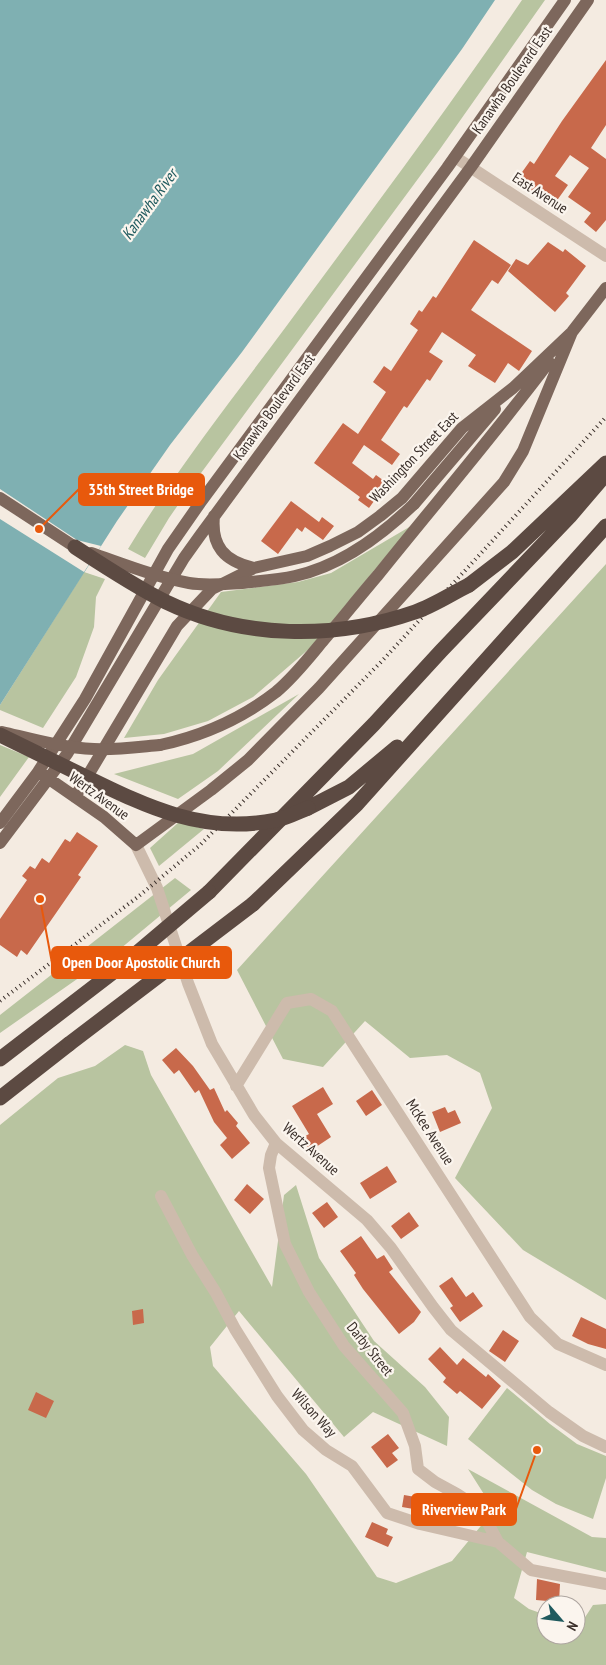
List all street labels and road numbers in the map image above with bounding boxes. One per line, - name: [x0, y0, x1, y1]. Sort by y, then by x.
- street label: Kanawha Boulevard East: [467, 22, 556, 137]
- street label: East Avenue: [509, 168, 572, 218]
- street label: Kanawha Boulevard East: [229, 350, 319, 464]
- street label: Washington Street East: [365, 407, 462, 506]
- street label: Wertz Avenue: [65, 767, 133, 824]
- street label: McKee Avenue: [402, 1095, 459, 1168]
- street label: Wertz Avenue: [279, 1118, 344, 1179]
- street label: Darby Street: [343, 1318, 398, 1379]
- street label: Wilson Way: [288, 1384, 341, 1441]

